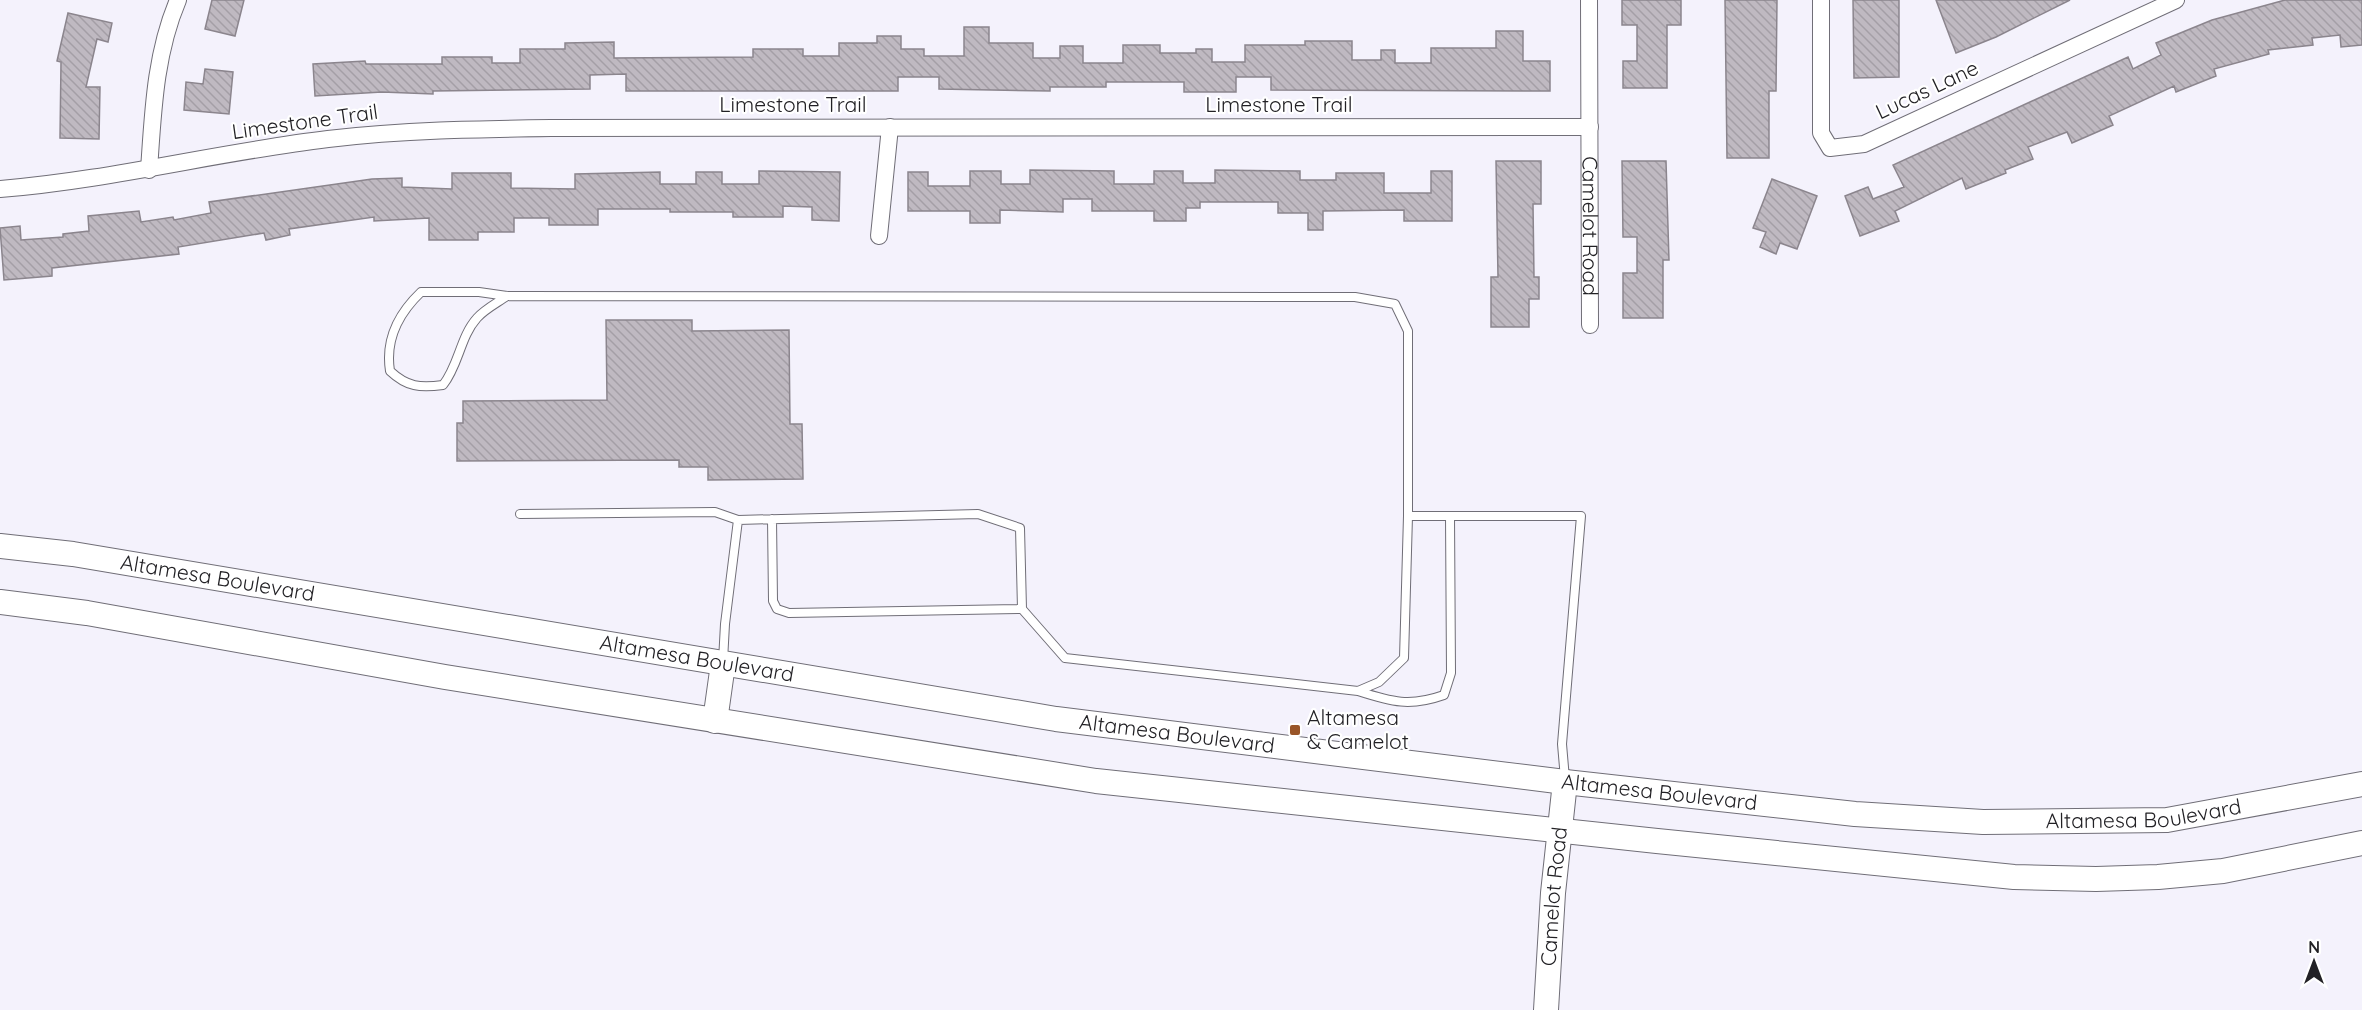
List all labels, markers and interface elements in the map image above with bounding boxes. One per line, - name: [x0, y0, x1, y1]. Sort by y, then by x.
- street label: Lucas Lane: [1871, 54, 1982, 124]
- street label: Limestone Trail: [719, 91, 867, 117]
- street label: Limestone Trail: [1205, 91, 1353, 117]
- street label: Limestone Trail: [230, 98, 380, 144]
- street label: Camelot Road: [1577, 156, 1604, 296]
- street label: Altamesa Boulevard: [119, 548, 317, 606]
- street label: Altamesa Boulevard: [598, 629, 796, 687]
- place label: Altamesa & Camelot: [1307, 704, 1409, 754]
- street label: Altamesa Boulevard: [1078, 708, 1276, 758]
- marker: Altamesa & Camelot: [1288, 723, 1302, 737]
- street label: Altamesa Boulevard: [1560, 768, 1759, 815]
- street label: Altamesa Boulevard: [2045, 793, 2243, 833]
- street label: Camelot Road: [1535, 825, 1572, 967]
- north arrow: [2284, 932, 2344, 992]
- text: N: [2308, 937, 2320, 957]

